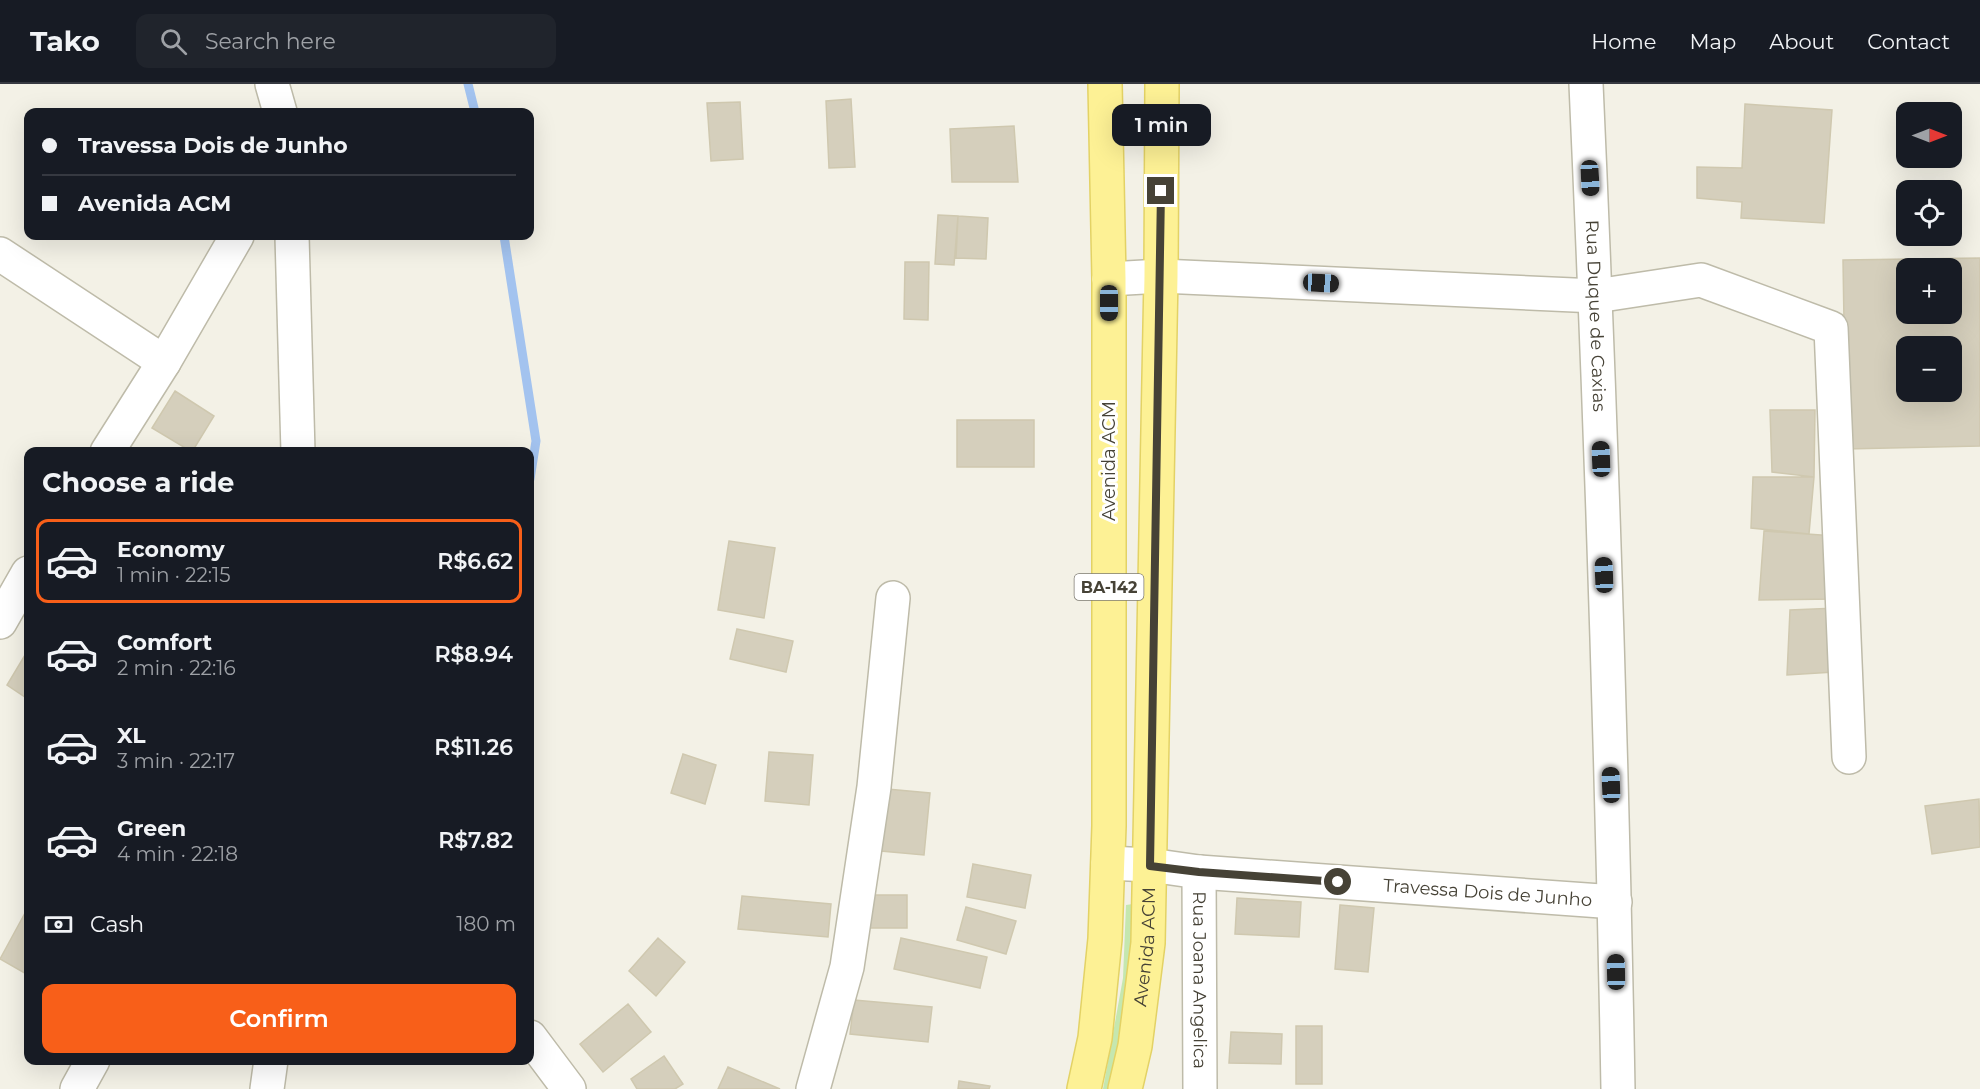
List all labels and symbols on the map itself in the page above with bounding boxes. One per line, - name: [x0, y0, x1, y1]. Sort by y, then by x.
- north arrow: [1896, 102, 1962, 168]
- callout: 1 min: [1112, 104, 1210, 146]
- car: [1580, 160, 1600, 196]
- route end: [1147, 177, 1174, 204]
- street label: Rua Duque de Caxias: [1581, 219, 1610, 413]
- car: [1303, 273, 1339, 293]
- car: [1100, 285, 1118, 321]
- street label: Avenida ACM: [1098, 401, 1120, 521]
- car: [1591, 441, 1611, 477]
- car: [1594, 557, 1614, 593]
- road number: BA-142: [1074, 574, 1144, 600]
- car: [1601, 767, 1621, 803]
- route start: [1324, 868, 1351, 895]
- street label: Travessa Dois de Junho: [1382, 874, 1593, 911]
- street label: Avenida ACM: [1129, 887, 1160, 1008]
- street label: Rua Joana Angelica: [1188, 891, 1211, 1069]
- car: [1607, 954, 1625, 990]

